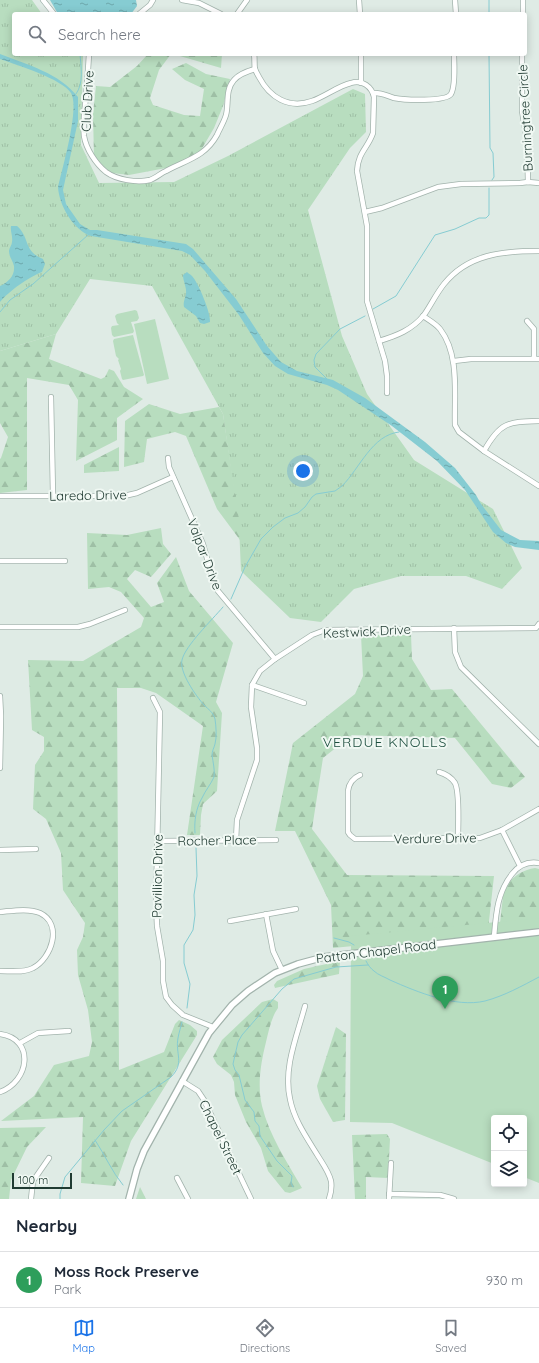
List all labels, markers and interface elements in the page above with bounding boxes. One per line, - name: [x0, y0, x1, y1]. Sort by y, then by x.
- search box: [12, 12, 527, 56]
- icon: search: [26, 23, 48, 45]
- text: Search here: [58, 25, 141, 44]
- street label: Burningtree Circle: [514, 64, 536, 172]
- street label: Club Drive: [77, 70, 97, 132]
- your location: [293, 461, 313, 481]
- street label: Laredo Drive: [49, 486, 127, 504]
- street label: Valpar Drive: [184, 516, 226, 592]
- street label: Kestwick Drive: [323, 621, 411, 641]
- district label: VERDUE KNOLLS: [323, 733, 447, 751]
- street label: Verdure Drive: [393, 829, 477, 847]
- street label: Rocher Place: [177, 831, 257, 849]
- street label: Pavillion Drive: [148, 834, 166, 918]
- street label: Patton Chapel Road: [315, 936, 437, 966]
- pin: 1: [432, 976, 458, 1009]
- street label: Chapel Street: [196, 1097, 246, 1177]
- map controls: [491, 1115, 527, 1187]
- button: locate: [491, 1115, 527, 1151]
- button: layers: [491, 1151, 527, 1187]
- scale bar: [12, 1171, 72, 1190]
- text: 100 m: [18, 1173, 48, 1187]
- text: Nearby: [16, 1215, 77, 1236]
- text: Moss Rock Preserve: [54, 1262, 199, 1281]
- text: 1: [26, 1272, 32, 1288]
- text: 930 m: [486, 1272, 523, 1288]
- text: Park: [54, 1281, 82, 1297]
- tab: Map: [72, 1317, 95, 1355]
- tab: Directions: [240, 1317, 290, 1355]
- tab: Saved: [435, 1317, 467, 1355]

